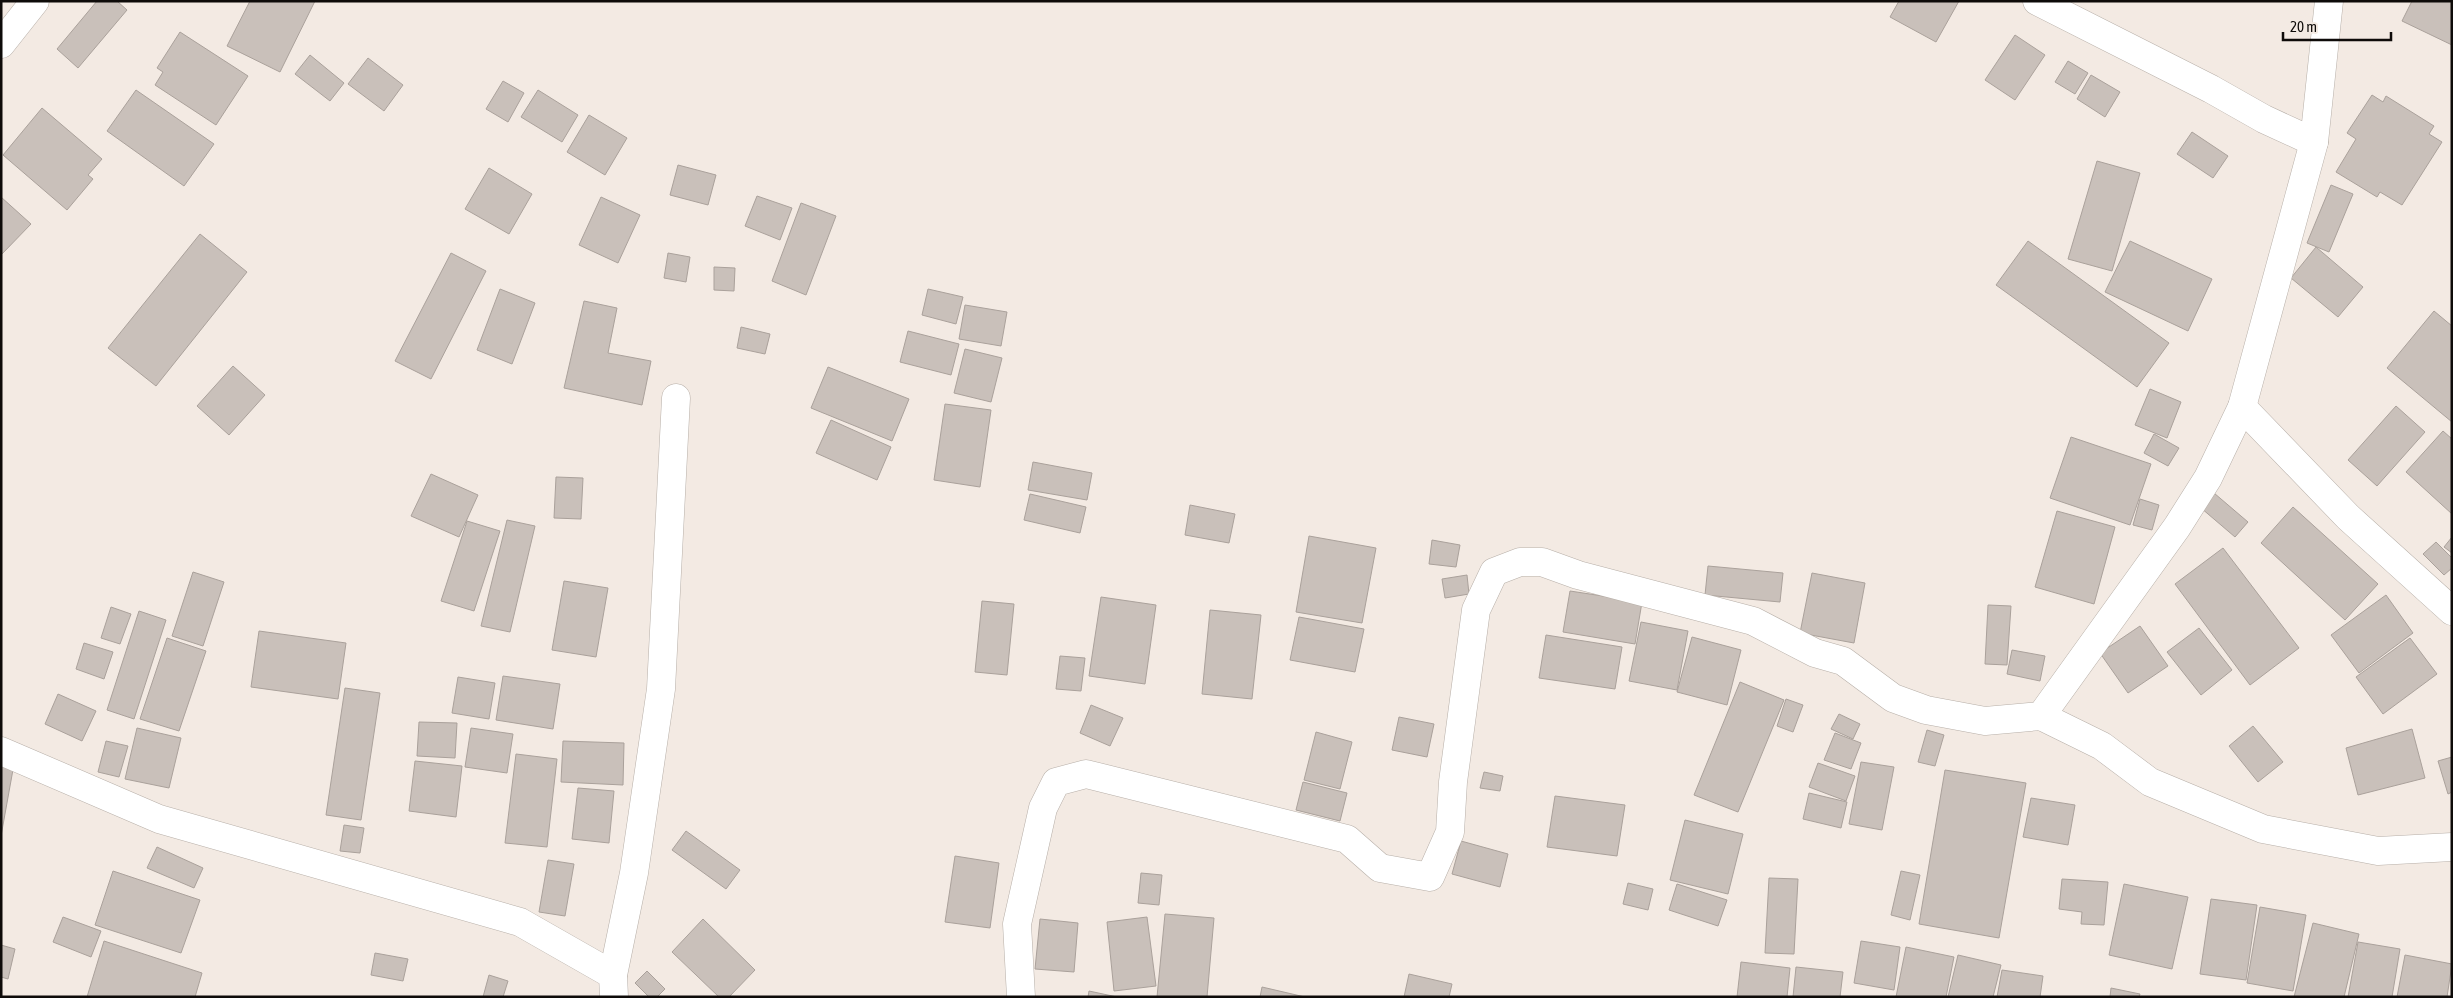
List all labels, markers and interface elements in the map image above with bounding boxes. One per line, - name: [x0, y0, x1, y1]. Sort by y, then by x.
- scale bar: [2283, 10, 2390, 42]
- text: 20 m: [2290, 18, 2317, 35]

